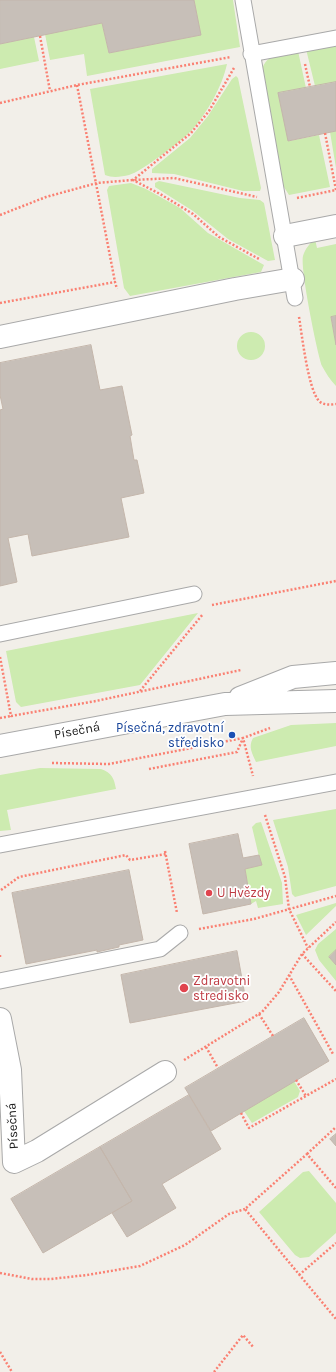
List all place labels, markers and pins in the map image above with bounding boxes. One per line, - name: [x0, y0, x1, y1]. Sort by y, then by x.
- place label: Písečná, zdravotní středisko: [116, 720, 224, 751]
- marker: Písečná, zdravotní středisko: [227, 730, 237, 740]
- place label: U Hvězdy: [217, 885, 270, 901]
- marker: U Hvězdy: [204, 888, 214, 898]
- place label: Zdravotni stredisko: [193, 973, 250, 1004]
- marker: Zdravotni stredisko: [178, 982, 190, 994]

